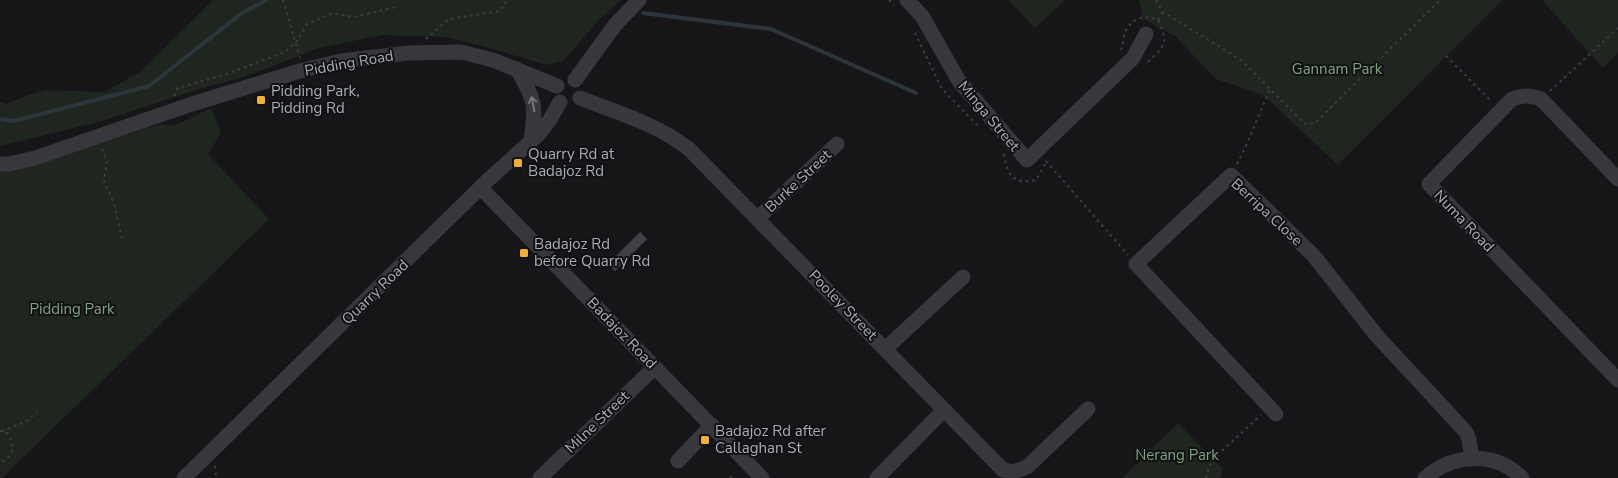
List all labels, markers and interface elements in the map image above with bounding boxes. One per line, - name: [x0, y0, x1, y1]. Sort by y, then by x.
- street label: Pidding Road: [303, 45, 395, 81]
- park label: Gannam Park: [1292, 59, 1383, 79]
- street label: Minga Street: [954, 76, 1025, 156]
- place label: Pidding Park, Pidding Rd: [271, 81, 360, 118]
- marker: Pidding Park, Pidding Rd: [255, 94, 267, 106]
- one-way arrow: [528, 96, 537, 112]
- place label: Quarry Rd at Badajoz Rd: [528, 144, 615, 181]
- street label: Burke Street: [760, 145, 836, 217]
- marker: Quarry Rd at Badajoz Rd: [512, 157, 524, 169]
- street label: Berripa Close: [1227, 174, 1307, 250]
- street label: Numa Road: [1429, 186, 1499, 256]
- place label: Badajoz Rd before Quarry Rd: [534, 234, 650, 271]
- marker: Badajoz Rd before Quarry Rd: [518, 247, 530, 259]
- street label: Quarry Road: [337, 255, 413, 329]
- street label: Pooley Street: [804, 265, 882, 345]
- street label: Badajoz Road: [583, 293, 661, 373]
- park label: Pidding Park: [29, 299, 115, 319]
- street label: Milne Street: [561, 386, 634, 458]
- place label: Badajoz Rd after Callaghan St: [715, 421, 827, 458]
- marker: Badajoz Rd after Callaghan St: [699, 434, 711, 446]
- park label: Nerang Park: [1135, 445, 1219, 465]

